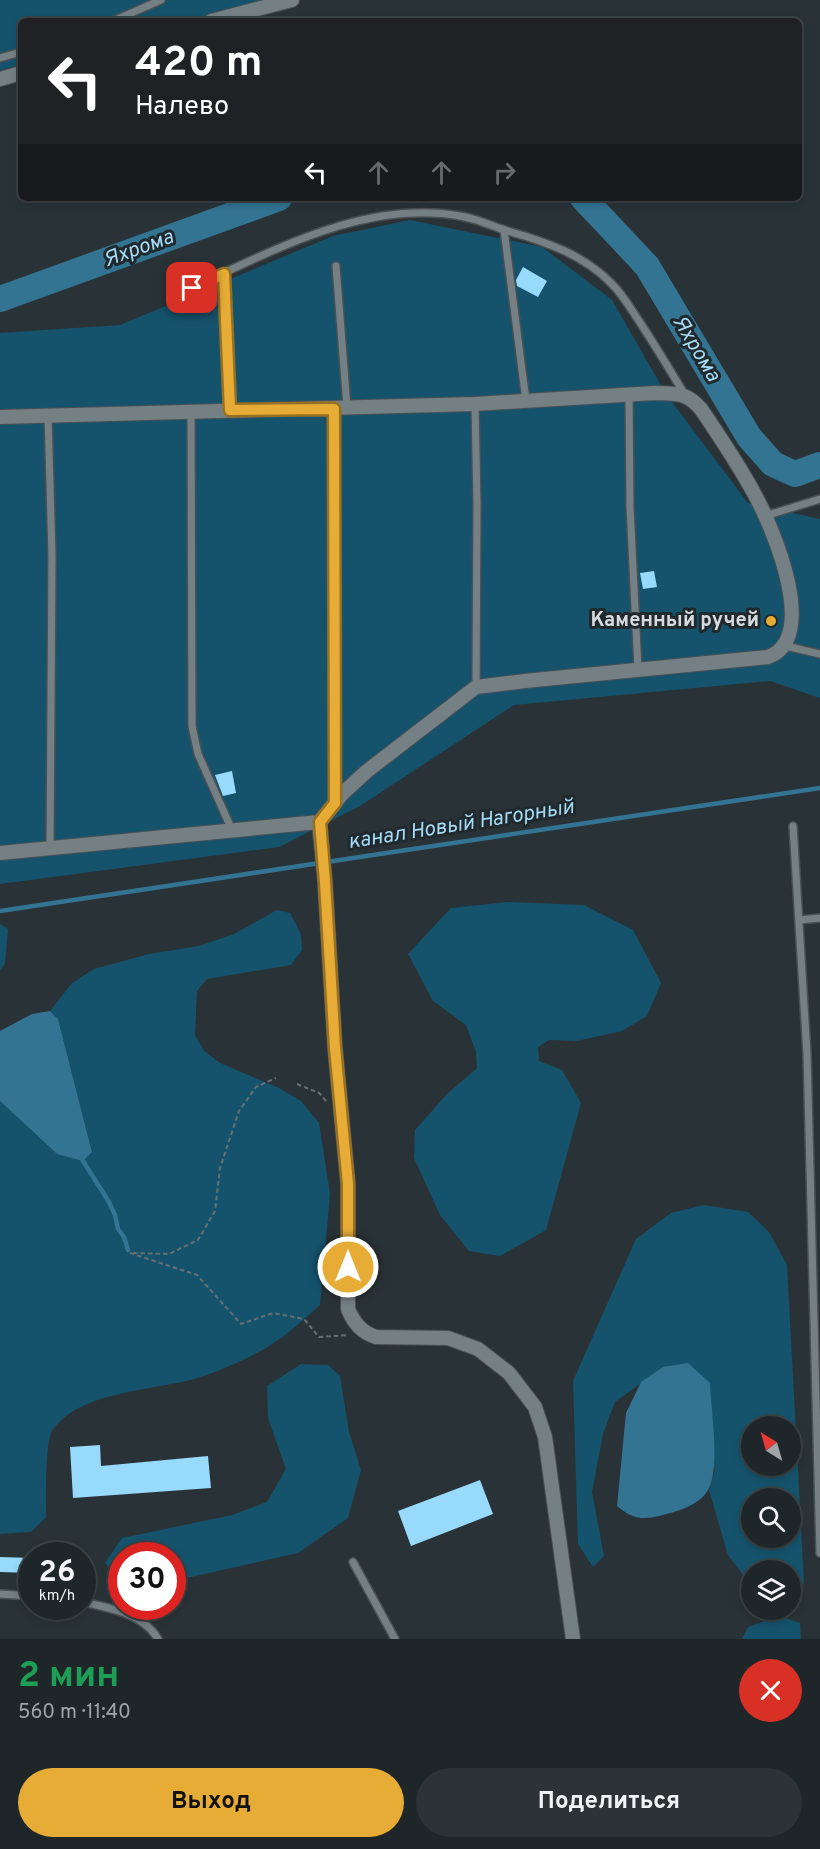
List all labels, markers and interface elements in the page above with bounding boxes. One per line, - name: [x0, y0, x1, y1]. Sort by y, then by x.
- text: 420 m: [135, 38, 263, 91]
- icon: left: [36, 42, 114, 120]
- text: Налево: [135, 90, 229, 124]
- icon: left: [299, 156, 332, 189]
- icon: ahead: [362, 156, 395, 189]
- icon: ahead: [425, 156, 458, 189]
- icon: right: [488, 156, 521, 189]
- water label: Яхрома: [101, 224, 178, 274]
- pin: [166, 262, 217, 313]
- icon: arrive: [175, 271, 208, 304]
- water label: Яхрома: [666, 311, 726, 387]
- place label: Каменный ручей: [590, 608, 759, 634]
- marker: Каменный ручей: [764, 614, 778, 628]
- water label: канал Новый Нагорный: [346, 794, 577, 856]
- position arrow: [316, 1235, 380, 1299]
- north arrow: [741, 1416, 801, 1476]
- map controls: [741, 1416, 801, 1620]
- button: search: [741, 1488, 801, 1548]
- speed limit sign: 30: [108, 1542, 186, 1620]
- text: 26: [39, 1555, 75, 1592]
- button: layers: [741, 1560, 801, 1620]
- text: km/h: [39, 1587, 75, 1606]
- text: 2 мин: [18, 1654, 119, 1700]
- button: close: [739, 1659, 802, 1722]
- text: 560 m · 11:40: [18, 1700, 131, 1726]
- button: Выход: [18, 1768, 404, 1837]
- button: Поделиться: [416, 1768, 802, 1837]

